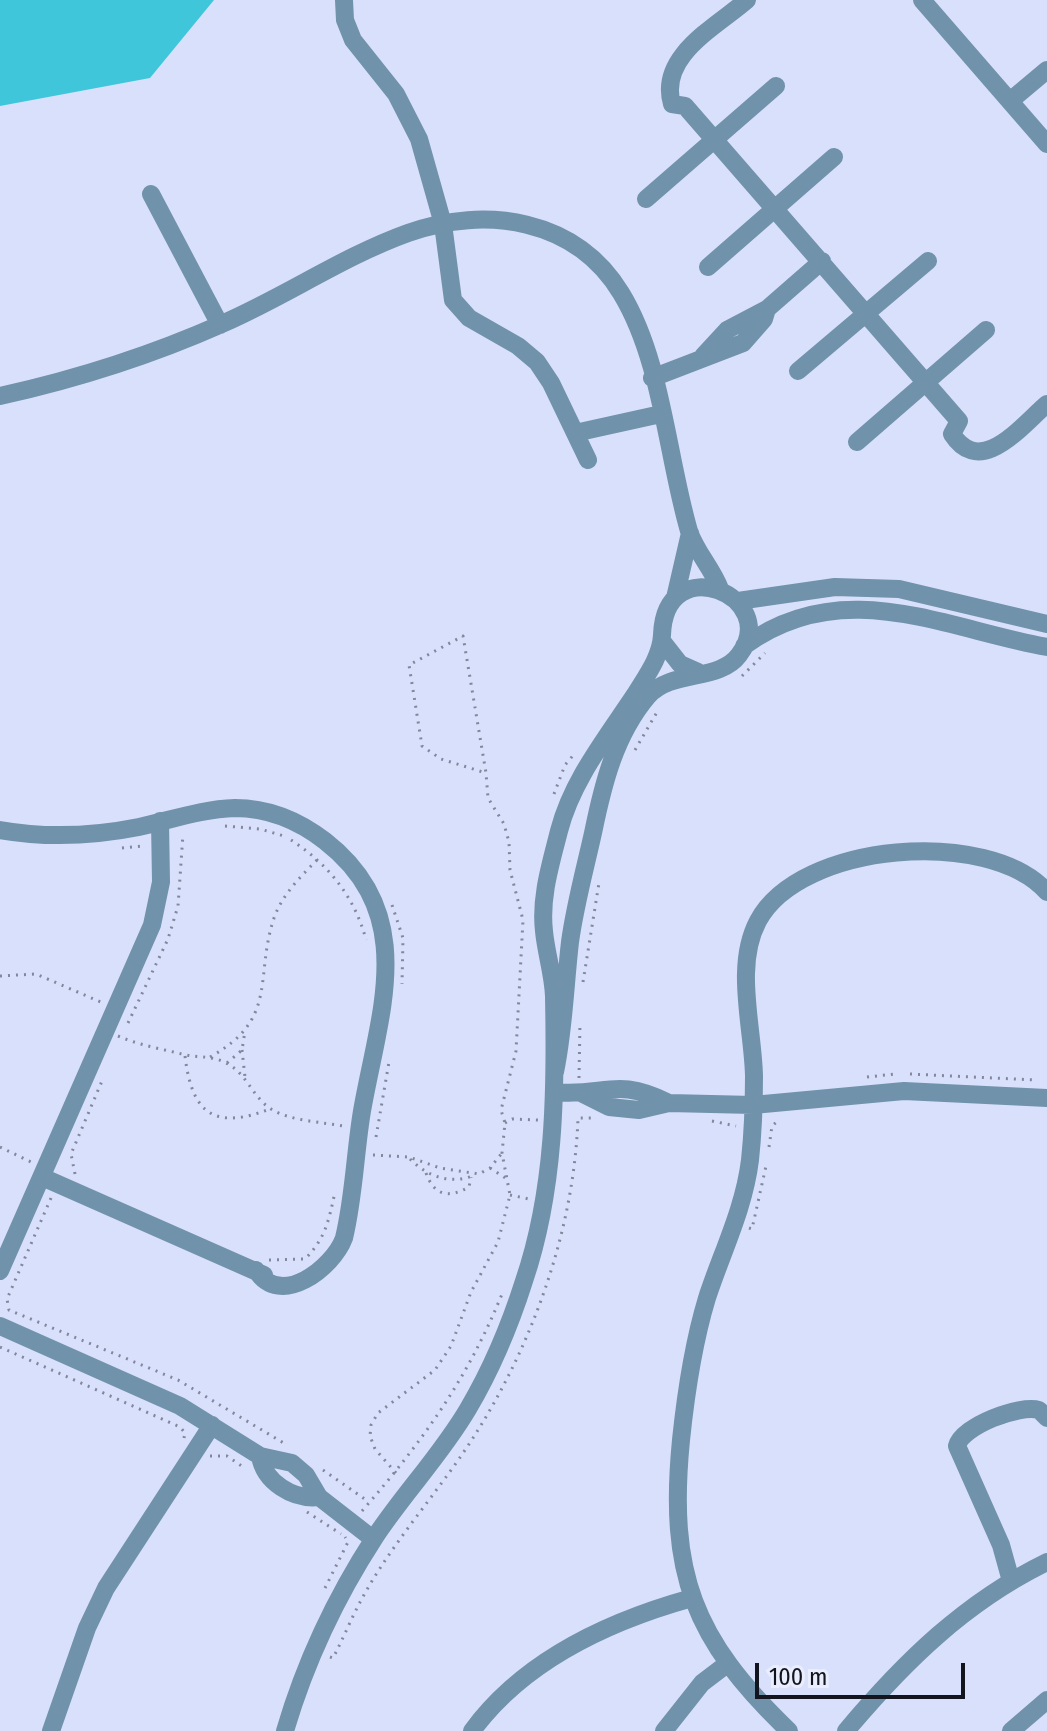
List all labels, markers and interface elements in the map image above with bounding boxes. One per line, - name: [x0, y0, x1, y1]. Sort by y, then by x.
- scale bar: [759, 1647, 969, 1697]
- text: 100 m: [769, 1663, 827, 1691]

